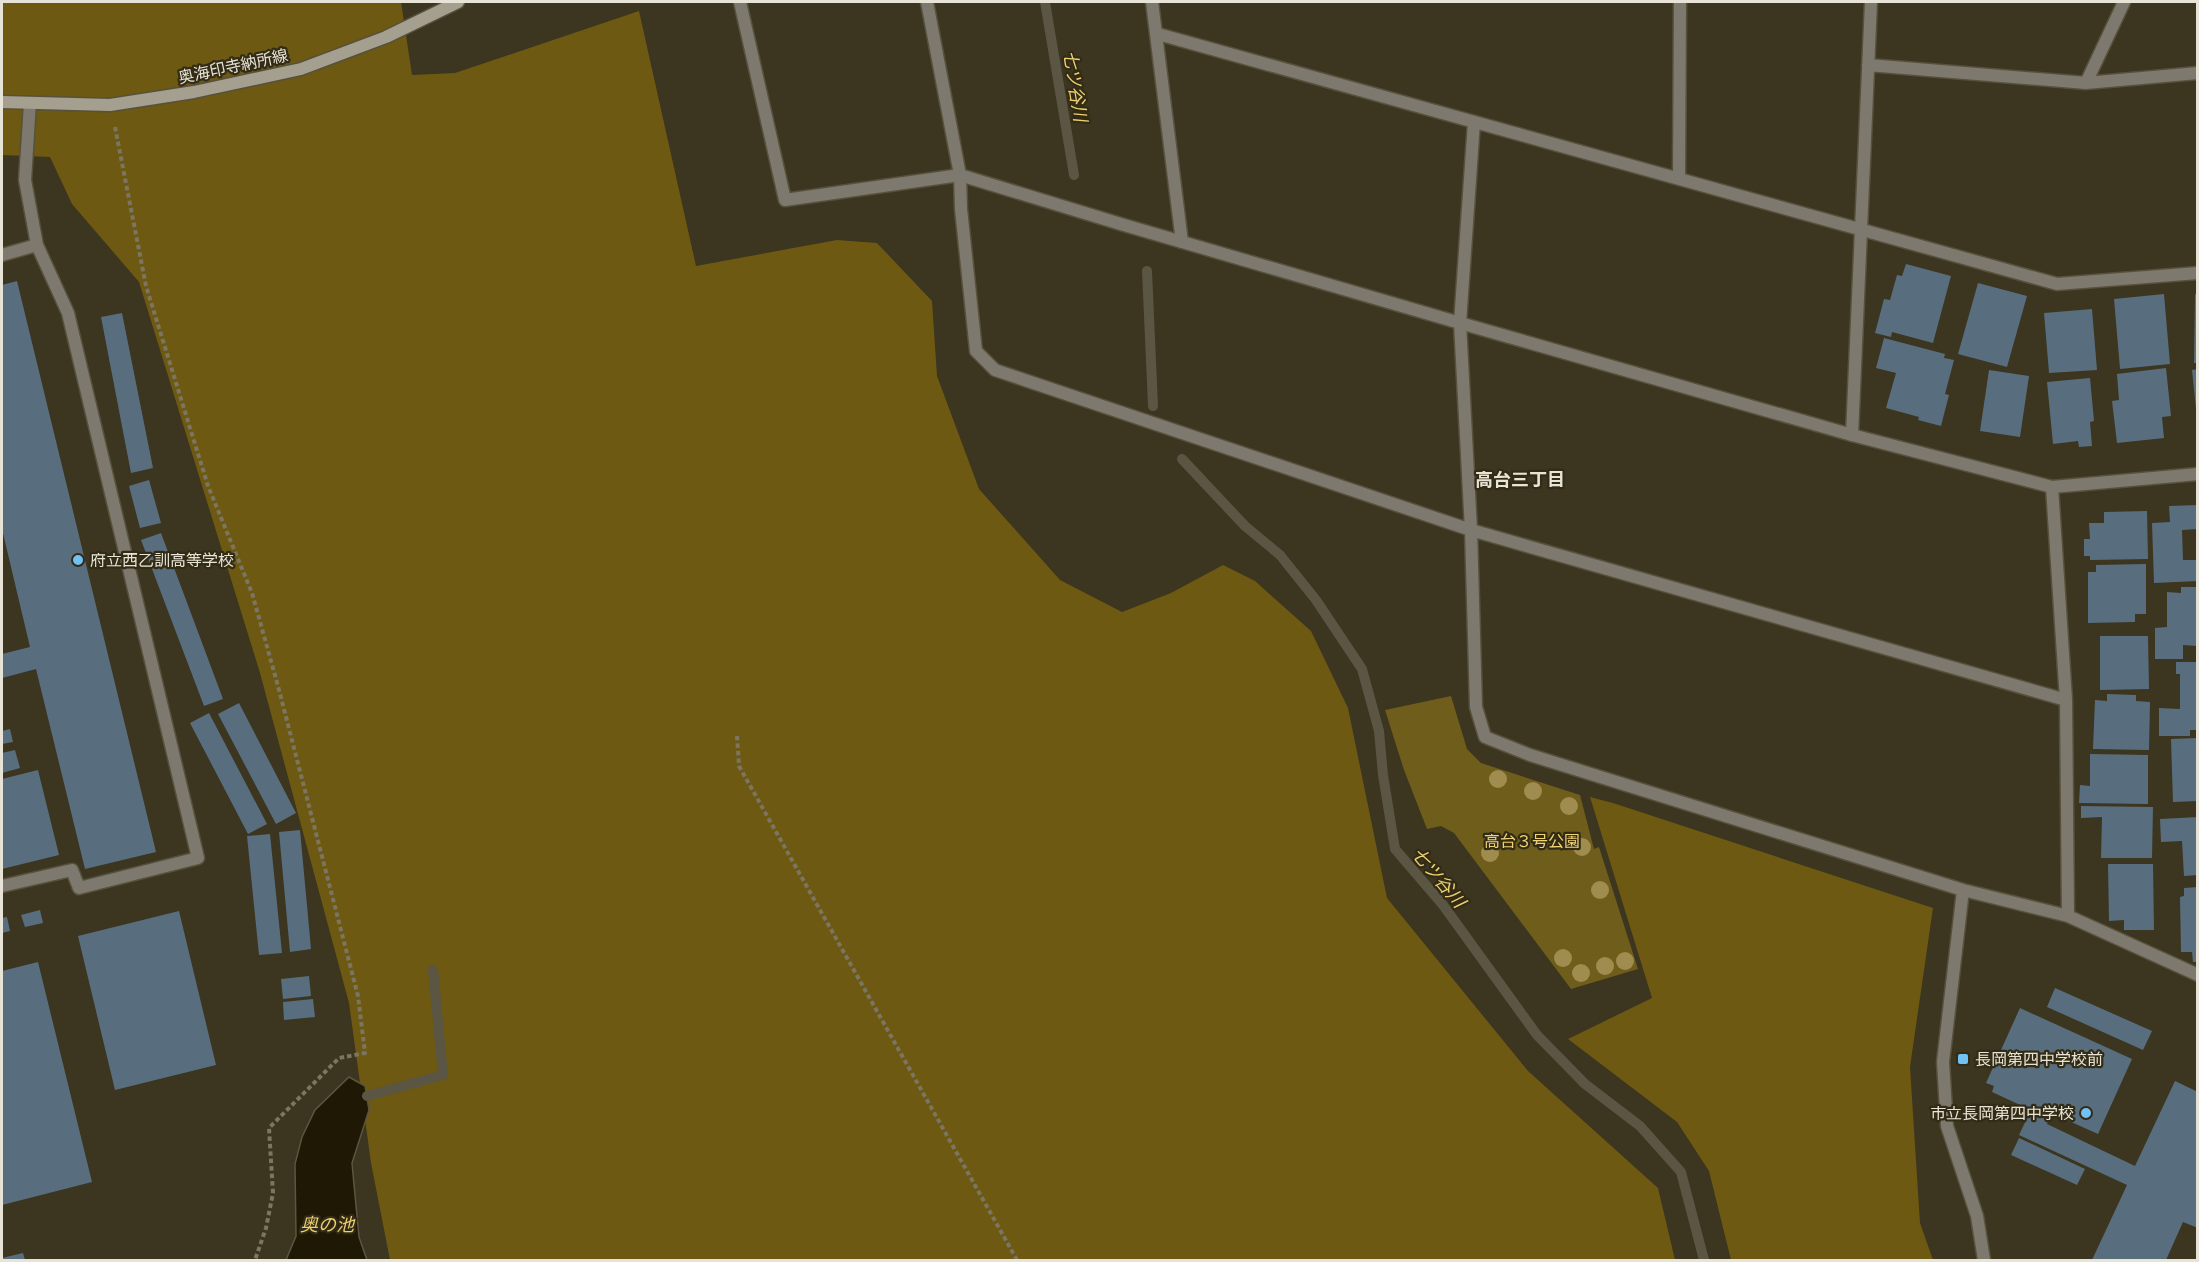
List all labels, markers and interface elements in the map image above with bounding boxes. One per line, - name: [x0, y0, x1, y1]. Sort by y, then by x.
- street label: 奥海印寺納所線: [176, 44, 290, 88]
- water label: 七ツ谷川: [1059, 49, 1094, 125]
- district label: 高台三丁目: [1475, 467, 1565, 491]
- place label: 府立西乙訓高等学校: [90, 549, 234, 571]
- marker: 府立西乙訓高等学校: [71, 553, 85, 567]
- park label: 高台３号公園: [1484, 830, 1580, 852]
- water label: 七ツ谷川: [1407, 842, 1473, 914]
- place label: 長岡第四中学校前: [1975, 1048, 2103, 1070]
- marker: 長岡第四中学校前: [1956, 1052, 1970, 1066]
- place label: 市立長岡第四中学校: [1930, 1102, 2074, 1124]
- marker: 市立長岡第四中学校: [2079, 1106, 2093, 1120]
- water label: 奥の池: [300, 1212, 356, 1236]

